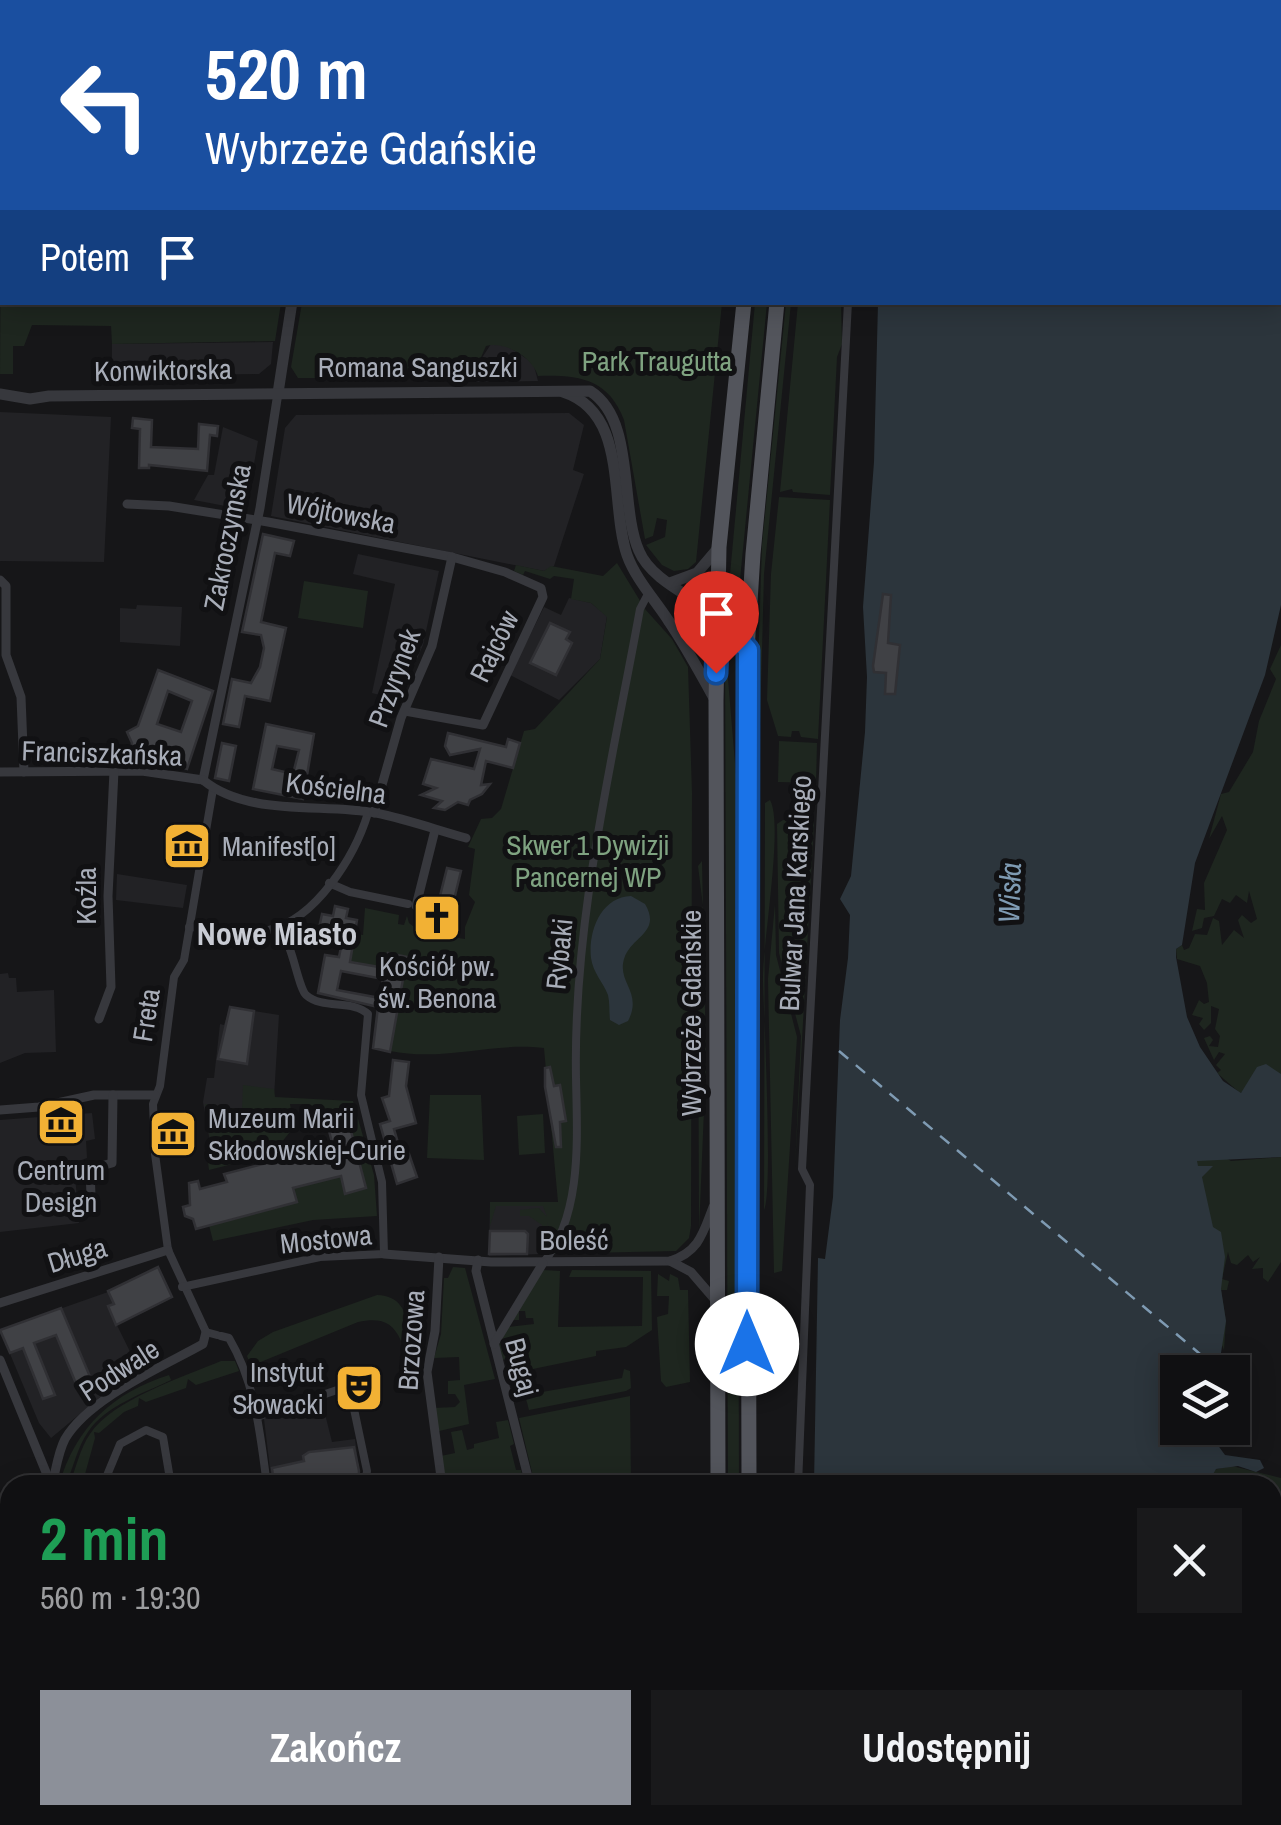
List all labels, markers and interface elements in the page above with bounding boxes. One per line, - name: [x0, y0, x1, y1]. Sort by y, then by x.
- text: 520 m: [205, 27, 368, 121]
- icon: left: [40, 40, 170, 170]
- text: Wybrzeże Gdańskie: [205, 117, 537, 178]
- icon: arrive: [150, 230, 205, 285]
- text: Potem: [40, 232, 130, 283]
- park label: Park Traugutta: [582, 342, 733, 380]
- street label: Romana Sanguszki: [318, 348, 518, 386]
- street label: Konwiktorska: [94, 350, 232, 390]
- street label: Zakroczymska: [194, 461, 260, 613]
- street label: Wójtowska: [283, 484, 399, 542]
- pin: [674, 571, 759, 674]
- icon: arrive: [689, 586, 744, 641]
- street label: Rajców: [460, 603, 528, 688]
- street label: Przyrynek: [359, 623, 429, 732]
- street label: Franciszkańska: [21, 731, 183, 775]
- street label: Kościelna: [284, 763, 389, 813]
- street label: Bulwar Jana Karskiego: [770, 774, 820, 1012]
- museum icon: Manifest[o]: [161, 820, 213, 872]
- park label: Skwer 1 Dywizji Pancernej WP: [506, 826, 670, 896]
- place label: Manifest[o]: [222, 827, 336, 865]
- water label: Wisła: [988, 862, 1030, 924]
- street label: Koźla: [67, 867, 105, 925]
- church icon: Kościół pw. św. Benona: [411, 892, 463, 944]
- street label: Wybrzeże Gdańskie: [672, 910, 710, 1116]
- district label: Nowe Miasto: [197, 912, 357, 955]
- street label: Rybaki: [536, 916, 582, 992]
- place label: Kościół pw. św. Benona: [378, 947, 497, 1017]
- street label: Freta: [123, 985, 169, 1044]
- museum icon: Centrum Design: [35, 1096, 87, 1148]
- place label: Muzeum Marii Skłodowskiej-Curie: [208, 1099, 406, 1169]
- museum icon: Muzeum Marii Skłodowskiej-Curie: [147, 1108, 199, 1160]
- place label: Centrum Design: [17, 1151, 105, 1221]
- street label: Mostowa: [278, 1215, 374, 1263]
- street label: Boleść: [540, 1221, 608, 1259]
- street label: Długa: [43, 1228, 111, 1282]
- street label: Brzozowa: [389, 1288, 433, 1392]
- position arrow: [695, 1292, 799, 1396]
- street label: Podwale: [72, 1330, 166, 1410]
- street label: Bugaj: [496, 1334, 548, 1400]
- place label: Instytut Słowacki: [232, 1353, 324, 1423]
- map controls: [1160, 1355, 1250, 1445]
- button: layers: [1160, 1355, 1250, 1445]
- theatre icon: Instytut Słowacki: [333, 1362, 385, 1414]
- text: 2 min: [40, 1498, 169, 1579]
- button: close: [1137, 1508, 1242, 1613]
- text: 560 m · 19:30: [40, 1576, 200, 1619]
- button: Zakończ: [40, 1690, 631, 1805]
- button: Udostępnij: [651, 1690, 1242, 1805]

